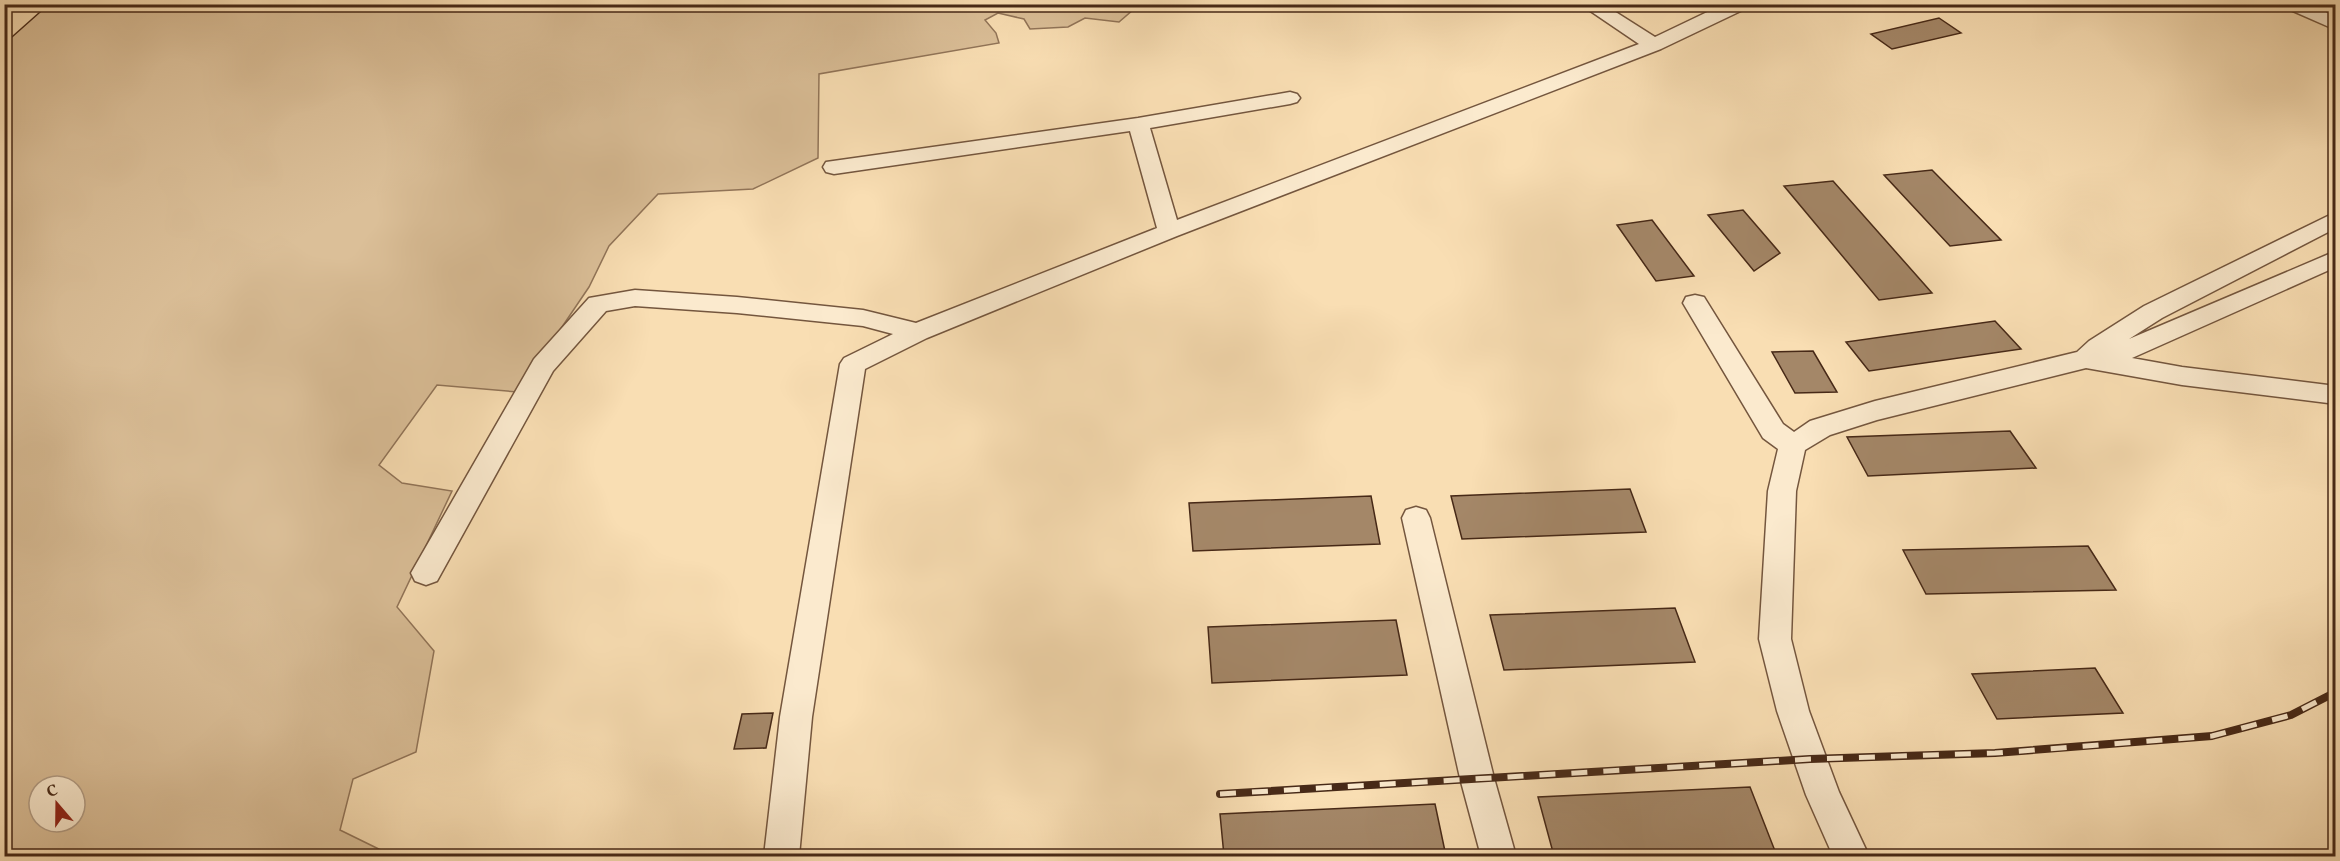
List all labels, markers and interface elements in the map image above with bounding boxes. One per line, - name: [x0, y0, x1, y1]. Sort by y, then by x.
- north arrow: [27, 774, 87, 834]
- text: С: [44, 780, 61, 804]

